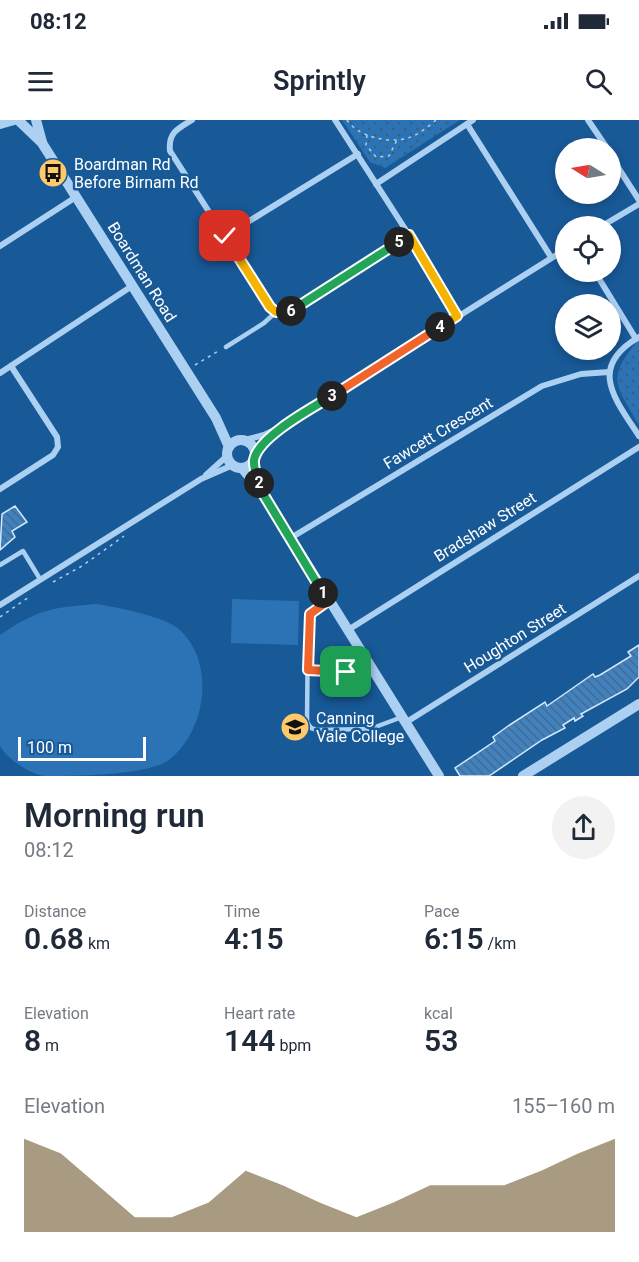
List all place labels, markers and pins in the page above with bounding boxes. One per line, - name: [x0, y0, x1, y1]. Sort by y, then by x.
- place label: Boardman Rd Before Birnam Rd: [74, 155, 199, 192]
- bus stop icon: Boardman Rd Before Birnam Rd: [37, 157, 69, 189]
- pin: [199, 210, 250, 261]
- pin: 5: [384, 227, 414, 257]
- pin: 6: [276, 296, 306, 326]
- pin: 4: [425, 312, 455, 342]
- pin: 3: [317, 381, 347, 411]
- pin: 2: [244, 468, 274, 498]
- pin: 1: [308, 578, 338, 608]
- pin: [320, 646, 371, 697]
- place label: Canning Vale College: [316, 709, 404, 746]
- school or university icon: Canning Vale College: [279, 711, 311, 743]

